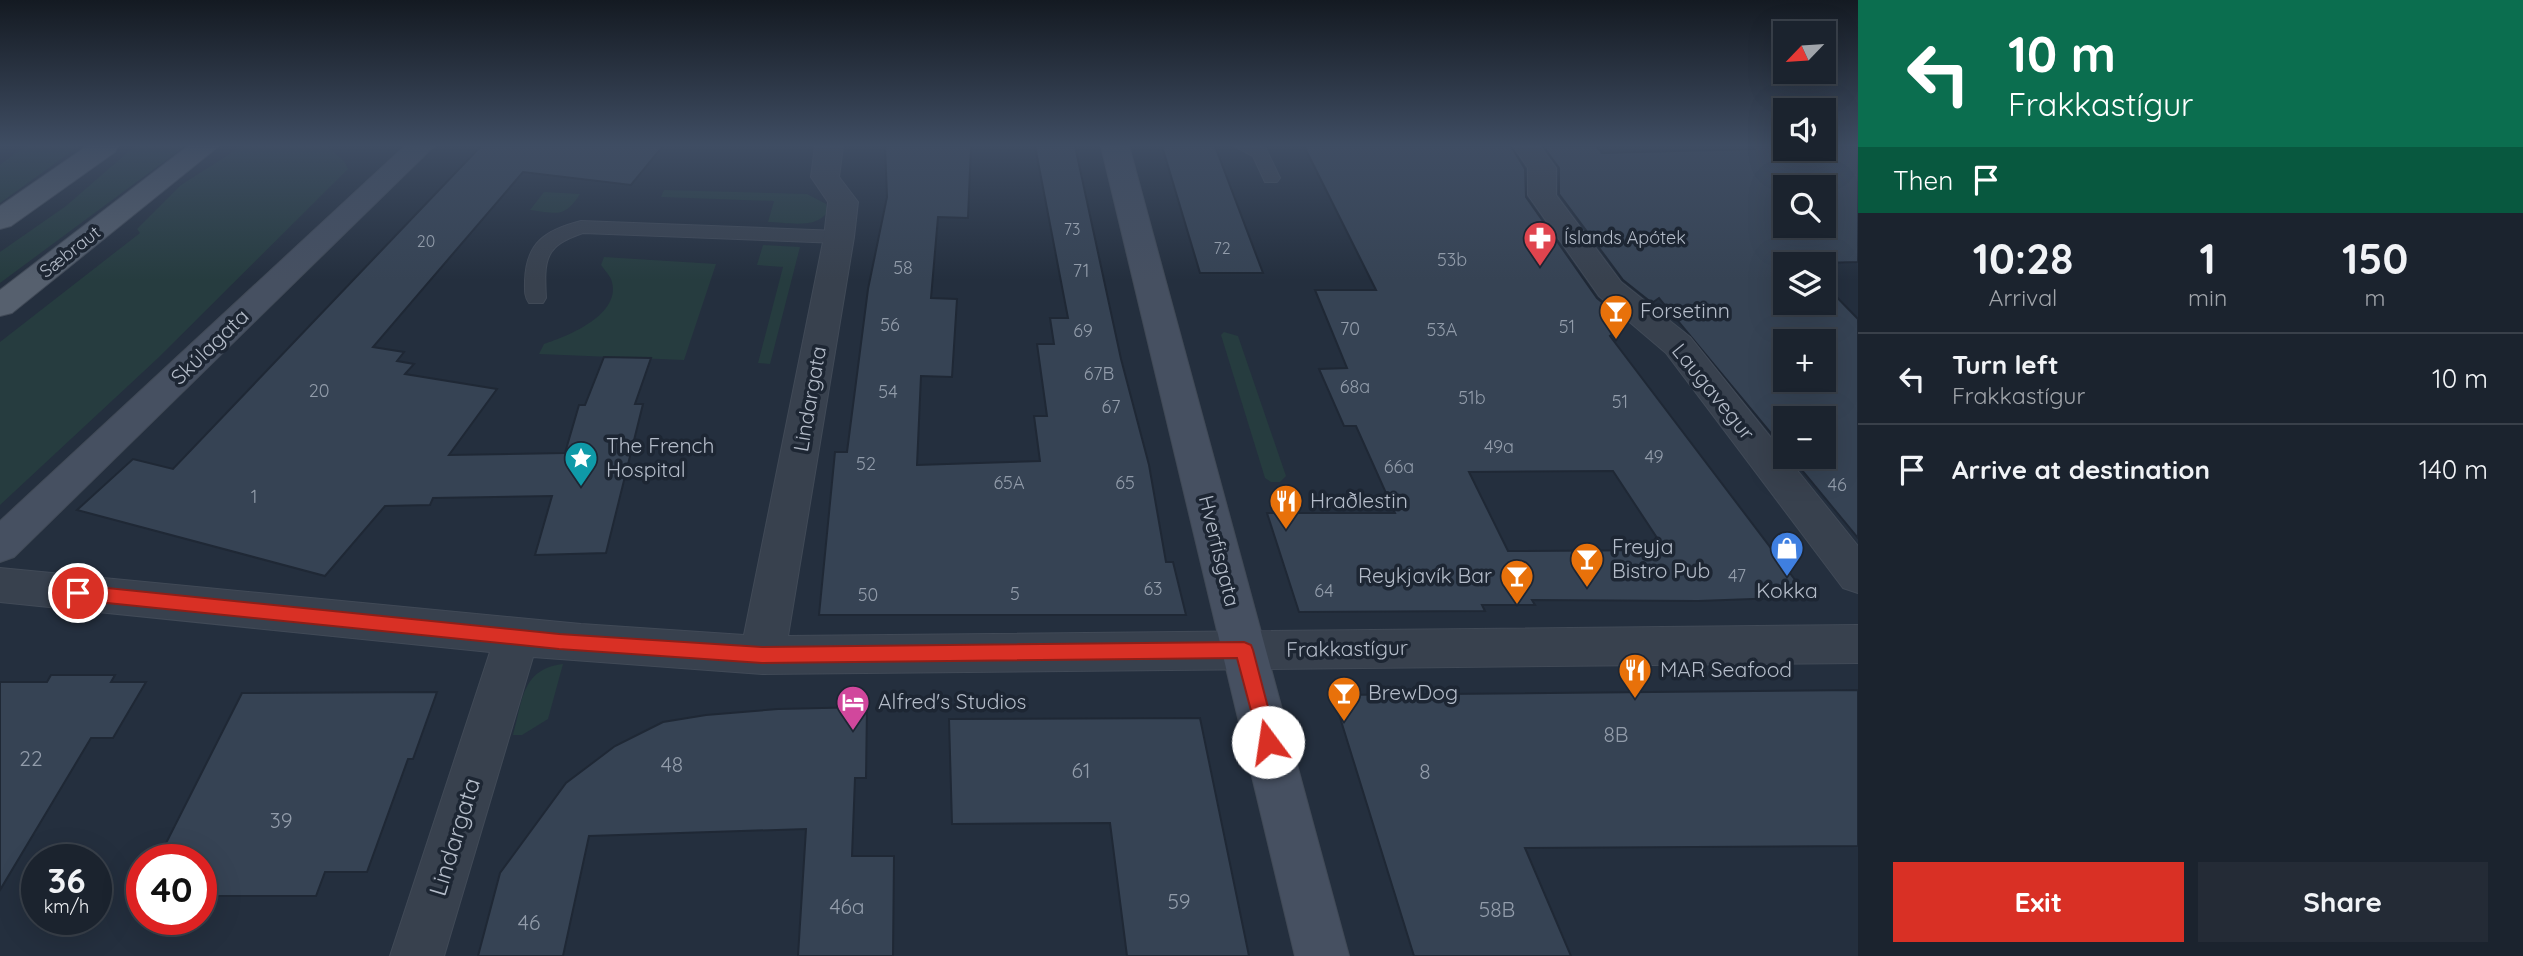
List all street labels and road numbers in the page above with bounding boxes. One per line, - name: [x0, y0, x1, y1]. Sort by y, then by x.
- street label: Sæbraut: [35, 221, 105, 283]
- street label: Skúlagata: [165, 303, 254, 390]
- street label: Laugavegur: [1667, 338, 1761, 445]
- street label: Lindargata: [787, 344, 831, 454]
- street label: Hverfisgata: [1194, 493, 1246, 609]
- street label: Frakkastígur: [1286, 634, 1408, 662]
- street label: Lindargata: [422, 774, 486, 899]

